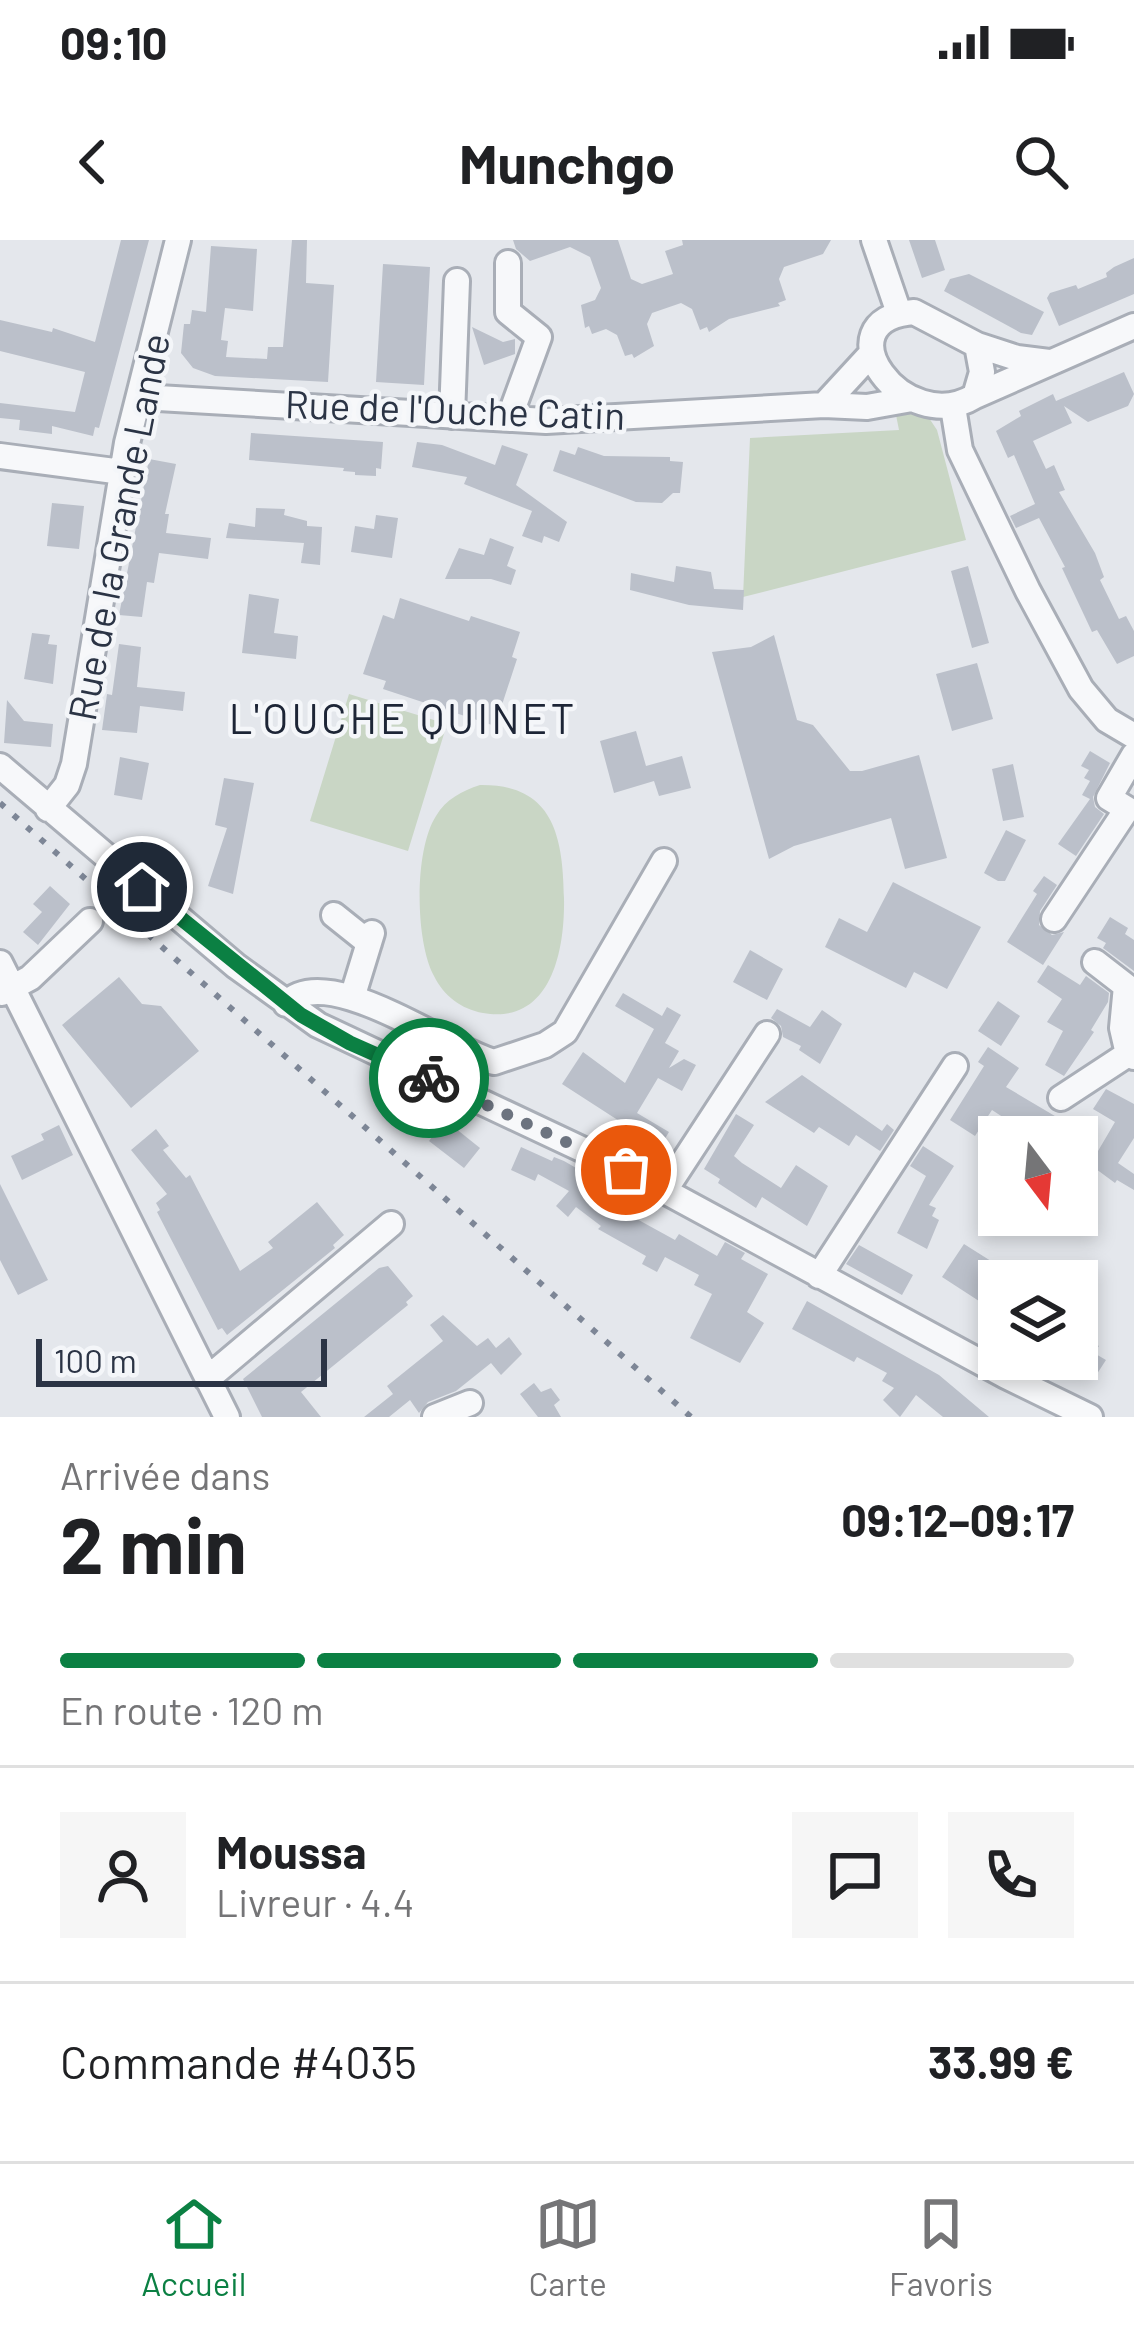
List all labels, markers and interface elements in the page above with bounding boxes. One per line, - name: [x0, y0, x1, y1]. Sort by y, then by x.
- text: 09:10: [60, 15, 168, 69]
- icon: back: [60, 129, 126, 195]
- icon: search: [1008, 129, 1074, 195]
- text: Munchgo: [459, 130, 675, 195]
- street label: Rue de la Grande Lande: [57, 329, 178, 724]
- street label: Rue de l'Ouche Catin: [284, 379, 626, 438]
- district label: L'OUCHE QUINET: [229, 692, 577, 742]
- pin: [91, 836, 193, 938]
- icon: home: [109, 854, 175, 920]
- courier: [369, 1018, 489, 1138]
- icon: bike: [396, 1045, 462, 1111]
- north arrow: [978, 1116, 1098, 1236]
- map controls: [978, 1116, 1098, 1380]
- pin: [575, 1119, 677, 1221]
- icon: bag: [593, 1137, 659, 1203]
- button: layers: [978, 1260, 1098, 1380]
- scale bar: [36, 1333, 327, 1386]
- text: 100 m: [54, 1340, 137, 1380]
- text: Arrivée dans: [60, 1451, 270, 1498]
- text: 09:12–09:17: [841, 1492, 1074, 1546]
- text: 2 min: [60, 1496, 247, 1590]
- text: En route · 120 m: [60, 1686, 323, 1733]
- button: person: [60, 1812, 186, 1938]
- button: chat: [792, 1812, 918, 1938]
- button: phone: [948, 1812, 1074, 1938]
- text: Moussa: [216, 1824, 366, 1878]
- text: Livreur · 4.4: [216, 1878, 414, 1925]
- text: Commande #4035: [60, 2034, 417, 2088]
- text: 33.99 €: [928, 2034, 1074, 2088]
- tab: Accueil: [141, 2191, 246, 2303]
- tab: Carte: [529, 2191, 607, 2303]
- tab: Favoris: [889, 2191, 993, 2303]

